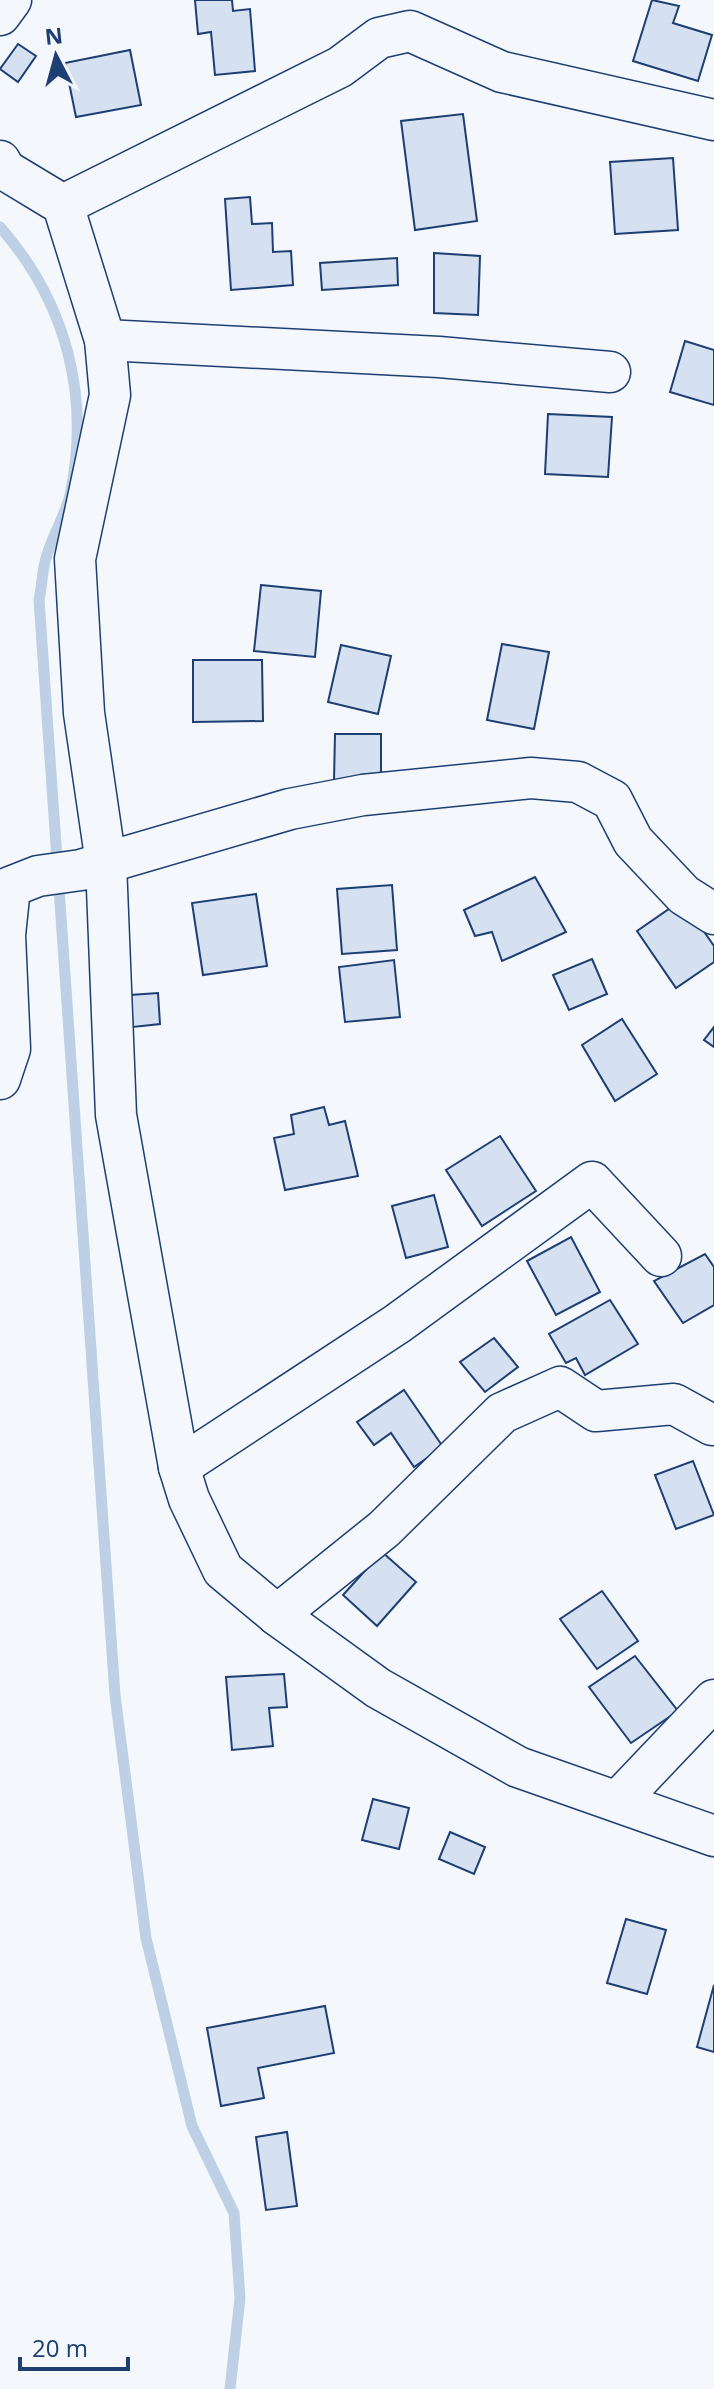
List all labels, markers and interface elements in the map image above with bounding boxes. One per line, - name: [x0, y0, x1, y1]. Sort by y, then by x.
- north arrow: [16, 16, 96, 96]
- text: N: [43, 19, 64, 51]
- scale bar: [20, 2321, 128, 2371]
- text: 20 m: [32, 2331, 88, 2364]

